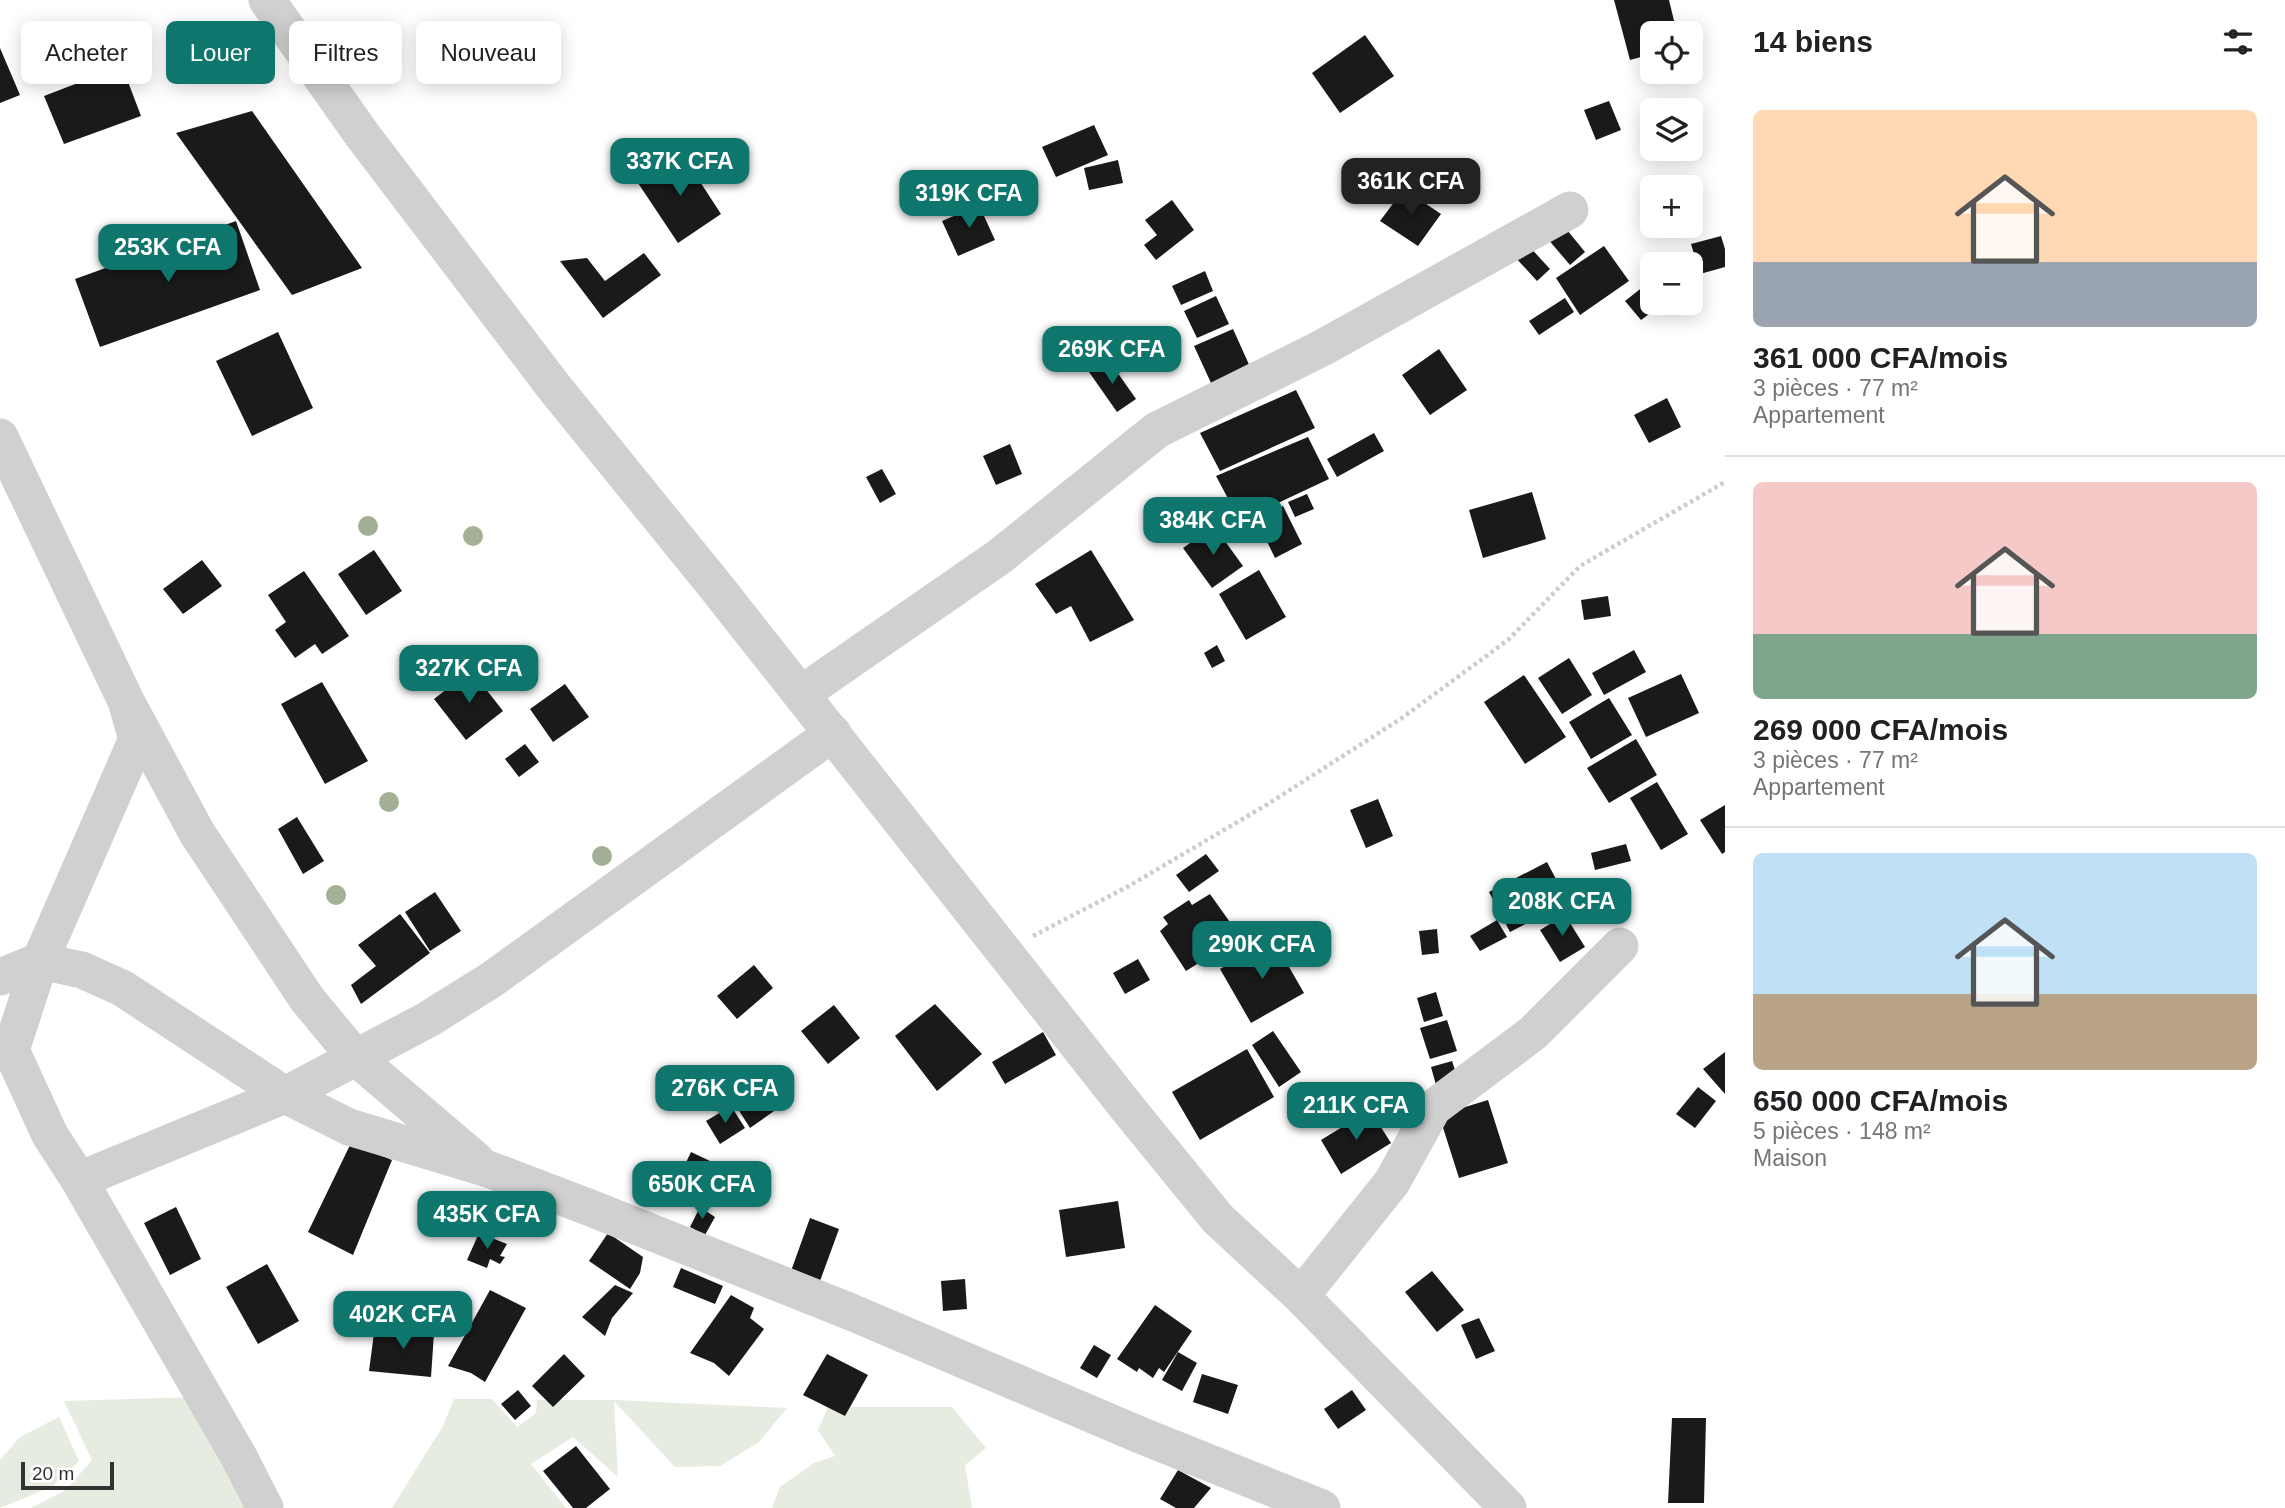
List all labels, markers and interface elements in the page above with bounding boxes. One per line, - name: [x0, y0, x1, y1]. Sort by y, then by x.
- chip: Acheter: [21, 21, 152, 84]
- chip: Louer: [166, 21, 275, 84]
- chip: Filtres: [289, 21, 402, 84]
- chip: Nouveau: [416, 21, 561, 84]
- map controls: [1640, 21, 1703, 315]
- button: locate: [1640, 21, 1703, 84]
- icon: filters: [2219, 23, 2257, 61]
- text: 14 biens: [1753, 25, 1873, 58]
- button: layers: [1640, 98, 1703, 161]
- pin: 337K CFA: [608, 138, 752, 198]
- text: 337K CFA: [626, 148, 734, 174]
- icon: home: [1942, 156, 2068, 282]
- pin: 361K CFA: [1339, 158, 1483, 218]
- text: 361K CFA: [1357, 168, 1465, 194]
- pin: 319K CFA: [897, 170, 1041, 230]
- button: +: [1640, 175, 1703, 238]
- text: 319K CFA: [915, 180, 1023, 206]
- pin: 253K CFA: [96, 224, 240, 284]
- text: 253K CFA: [114, 234, 222, 260]
- button: −: [1640, 252, 1703, 315]
- pin: 269K CFA: [1040, 326, 1184, 386]
- text: 269K CFA: [1058, 336, 1166, 362]
- text: 361 000 CFA/mois: [1753, 341, 2008, 374]
- text: 3 pièces · 77 m²: [1753, 375, 1918, 401]
- text: Appartement: [1753, 402, 1885, 428]
- pin: 384K CFA: [1141, 498, 1285, 557]
- text: 384K CFA: [1159, 507, 1267, 533]
- icon: home: [1942, 528, 2068, 654]
- pin: 327K CFA: [397, 646, 541, 705]
- text: 327K CFA: [415, 655, 523, 681]
- text: 269 000 CFA/mois: [1753, 713, 2008, 746]
- text: 3 pièces · 77 m²: [1753, 747, 1918, 773]
- text: Appartement: [1753, 774, 1885, 800]
- pin: 208K CFA: [1490, 878, 1634, 938]
- text: 208K CFA: [1508, 888, 1616, 914]
- icon: home: [1942, 899, 2068, 1025]
- pin: 290K CFA: [1190, 922, 1334, 981]
- text: 290K CFA: [1208, 931, 1316, 957]
- pin: 276K CFA: [653, 1066, 797, 1125]
- text: 276K CFA: [671, 1075, 779, 1101]
- pin: 211K CFA: [1284, 1082, 1428, 1142]
- text: 650 000 CFA/mois: [1753, 1084, 2008, 1117]
- text: 211K CFA: [1303, 1092, 1409, 1118]
- text: 5 pièces · 148 m²: [1753, 1118, 1931, 1144]
- text: Maison: [1753, 1145, 1827, 1171]
- pin: 650K CFA: [630, 1162, 774, 1221]
- text: 650K CFA: [648, 1171, 756, 1197]
- pin: 435K CFA: [415, 1192, 559, 1251]
- text: 435K CFA: [433, 1201, 541, 1227]
- pin: 402K CFA: [331, 1292, 475, 1351]
- text: 402K CFA: [349, 1301, 457, 1327]
- scale bar: [21, 1459, 114, 1491]
- text: 20 m: [32, 1463, 74, 1484]

